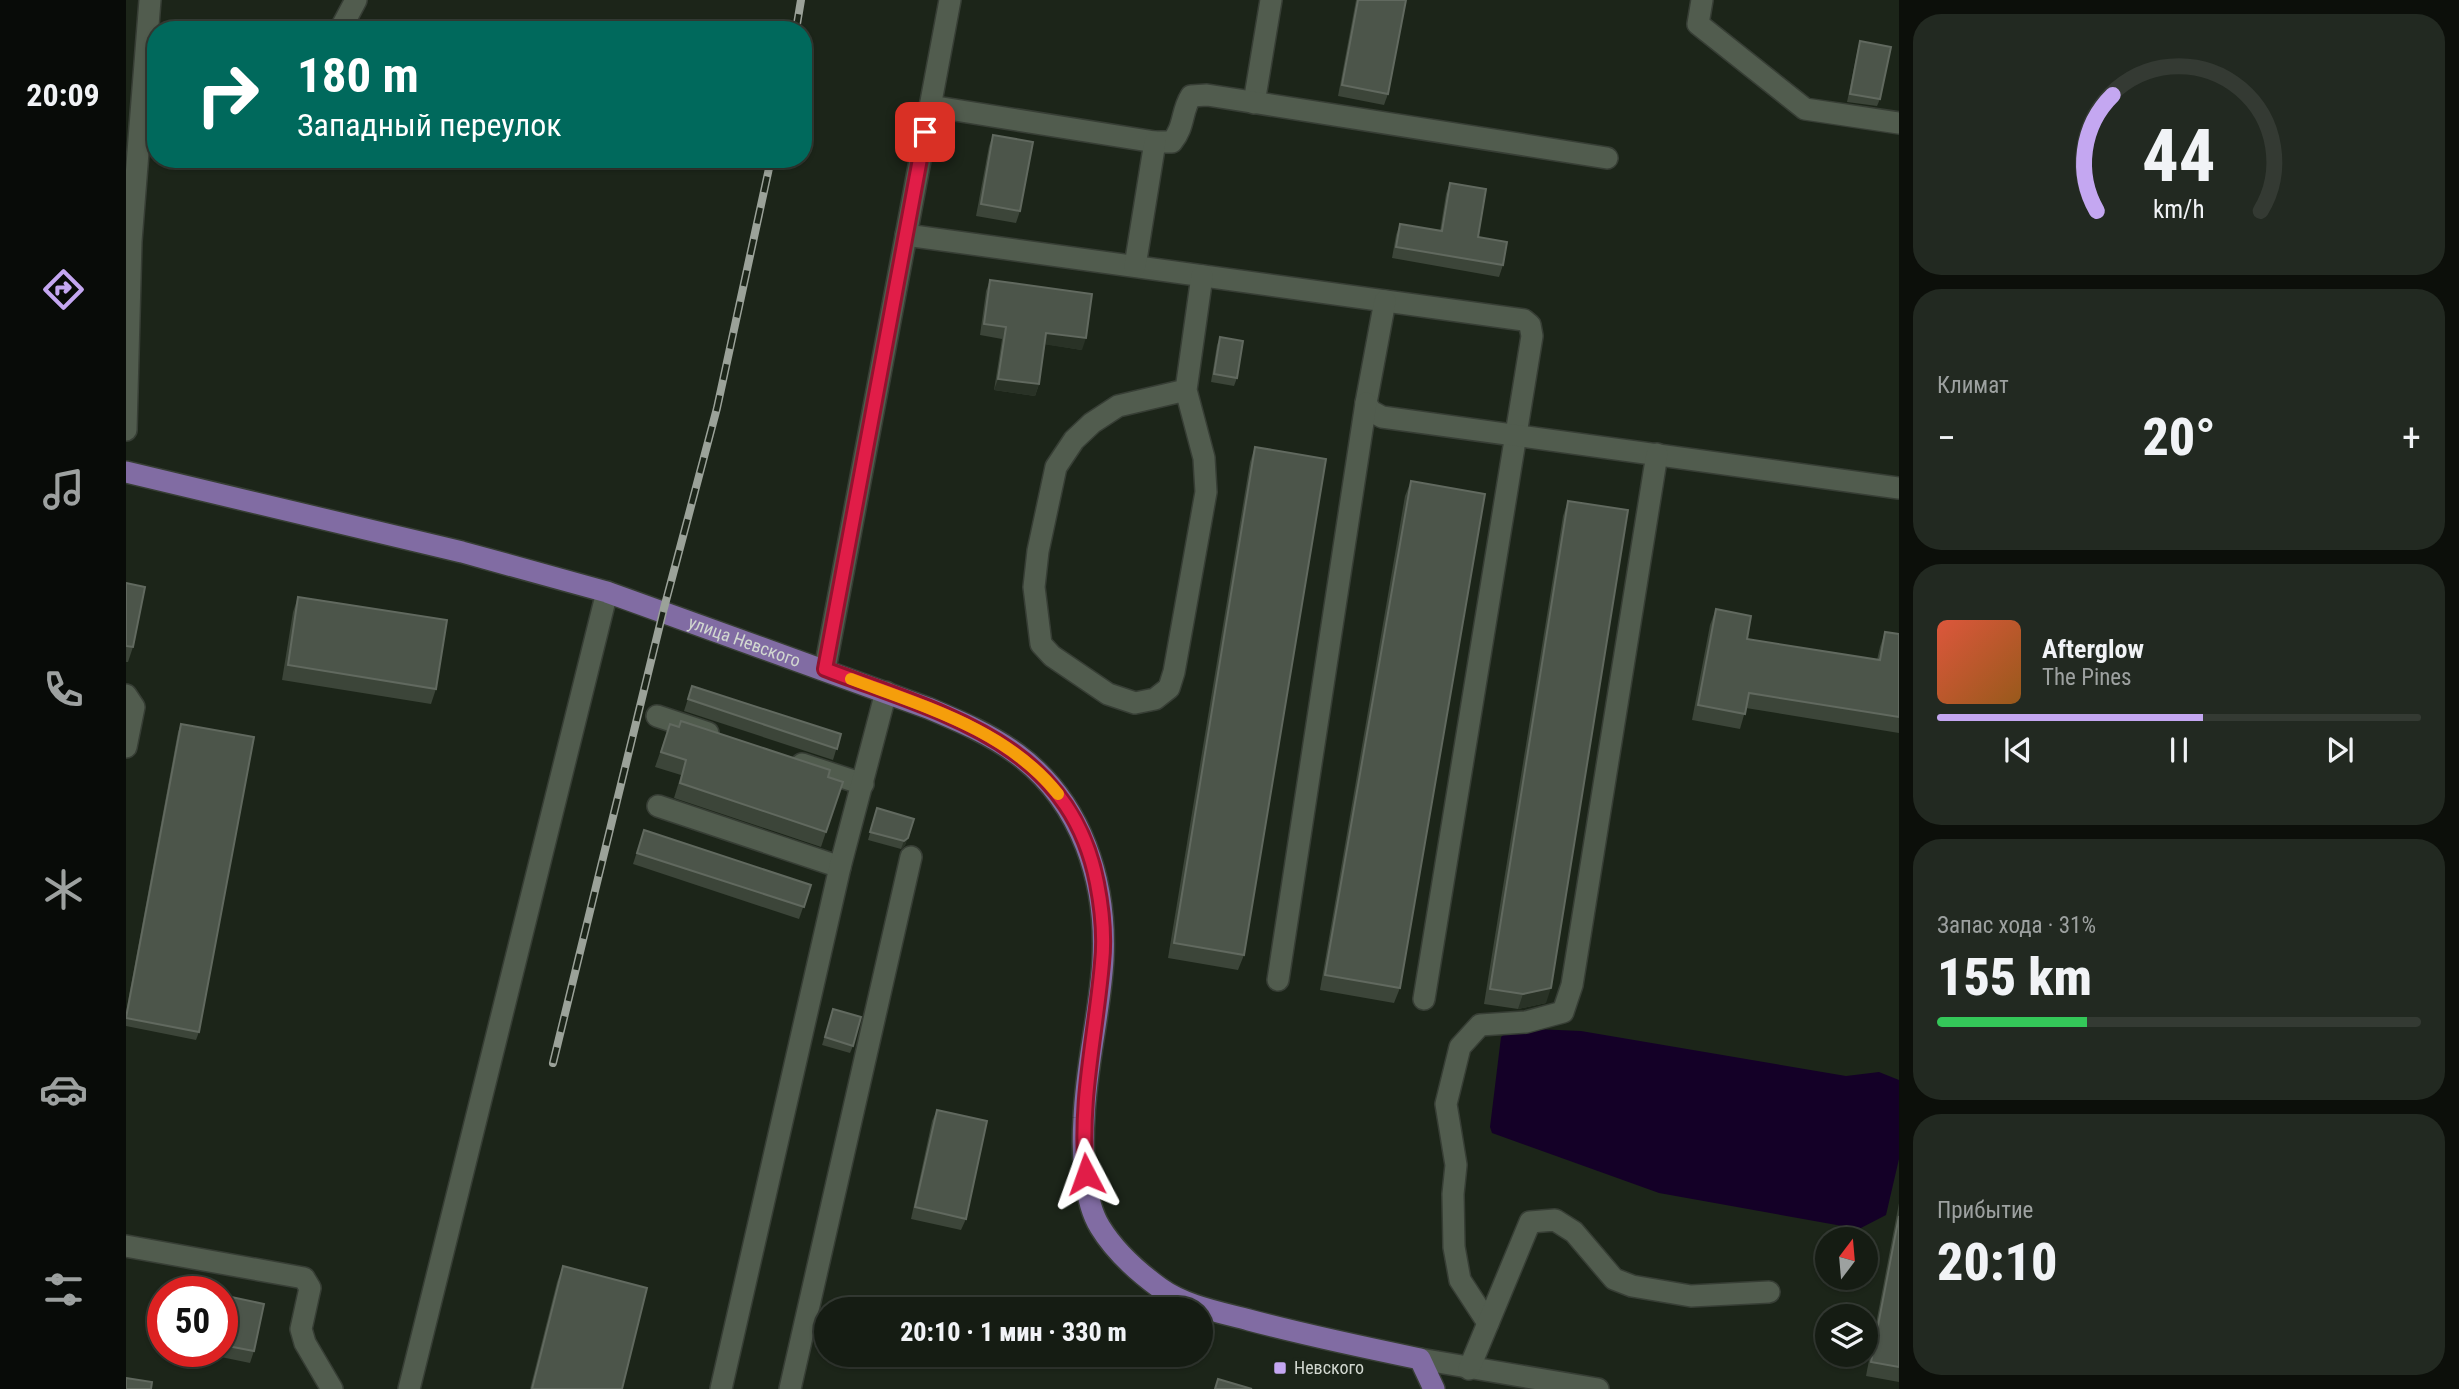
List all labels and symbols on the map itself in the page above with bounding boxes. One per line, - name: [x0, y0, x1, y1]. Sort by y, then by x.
- pin: [895, 102, 955, 162]
- street label: улица Невского: [686, 611, 804, 671]
- position arrow: [1049, 1137, 1123, 1211]
- north arrow: [1815, 1227, 1878, 1290]
- speed limit sign: 50: [147, 1276, 238, 1367]
- place label: Невского: [1294, 1357, 1364, 1378]
- marker: Невского: [1272, 1360, 1288, 1376]

